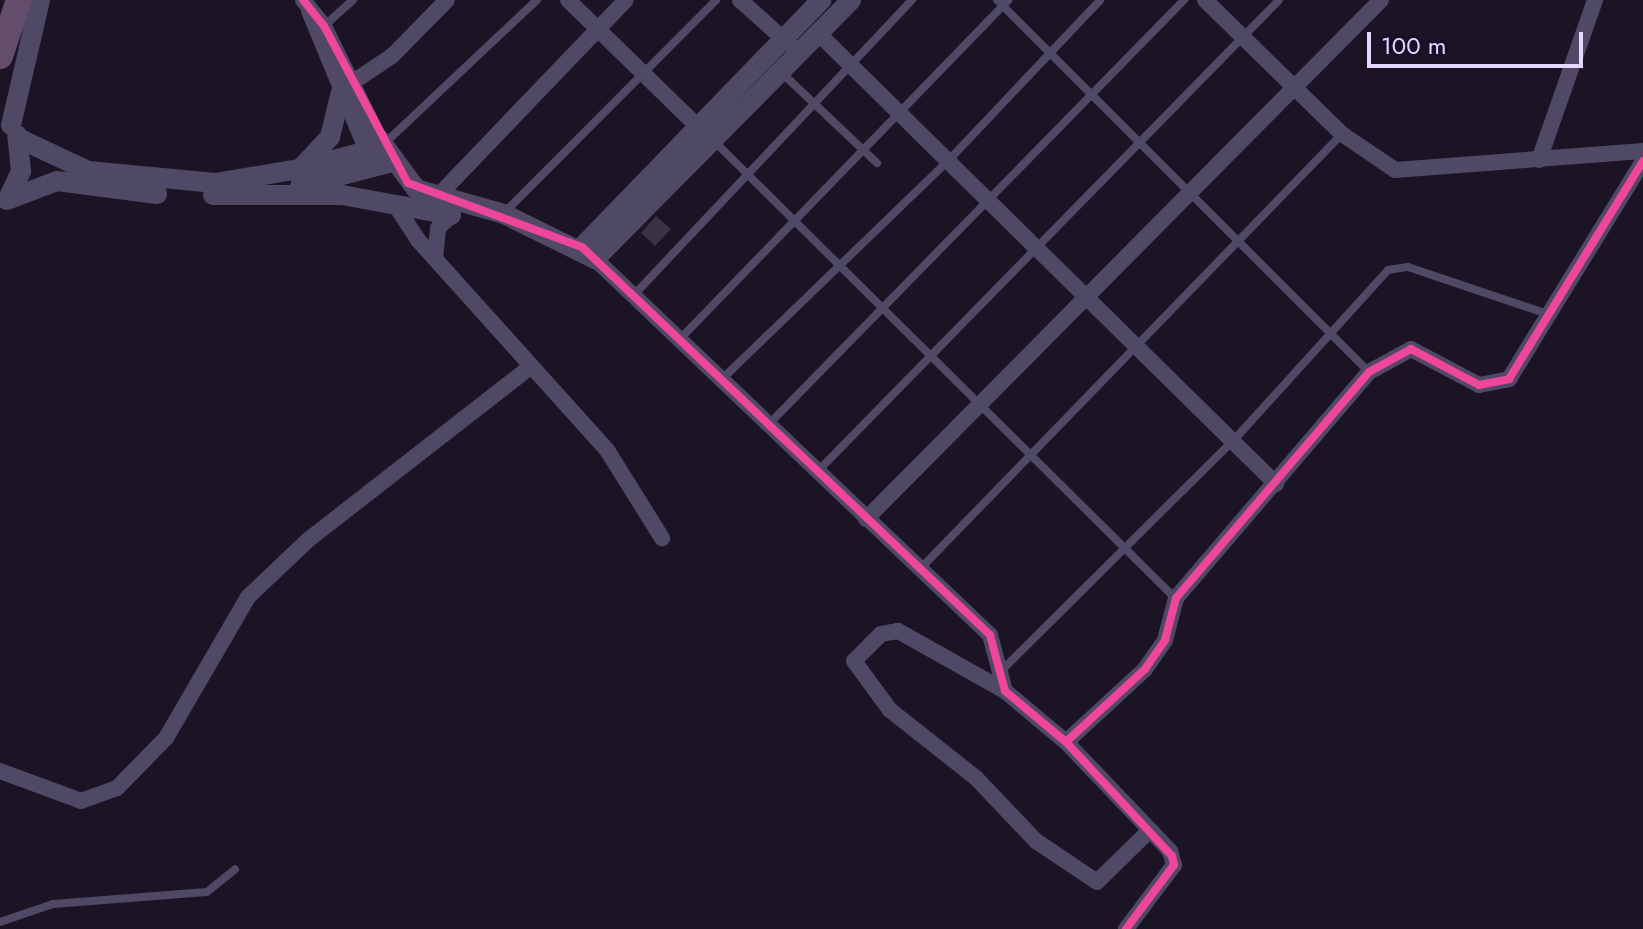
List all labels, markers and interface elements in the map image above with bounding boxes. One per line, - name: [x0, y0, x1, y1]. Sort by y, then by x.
- scale bar: [1371, 16, 1587, 66]
- text: 100 m: [1381, 28, 1447, 63]

